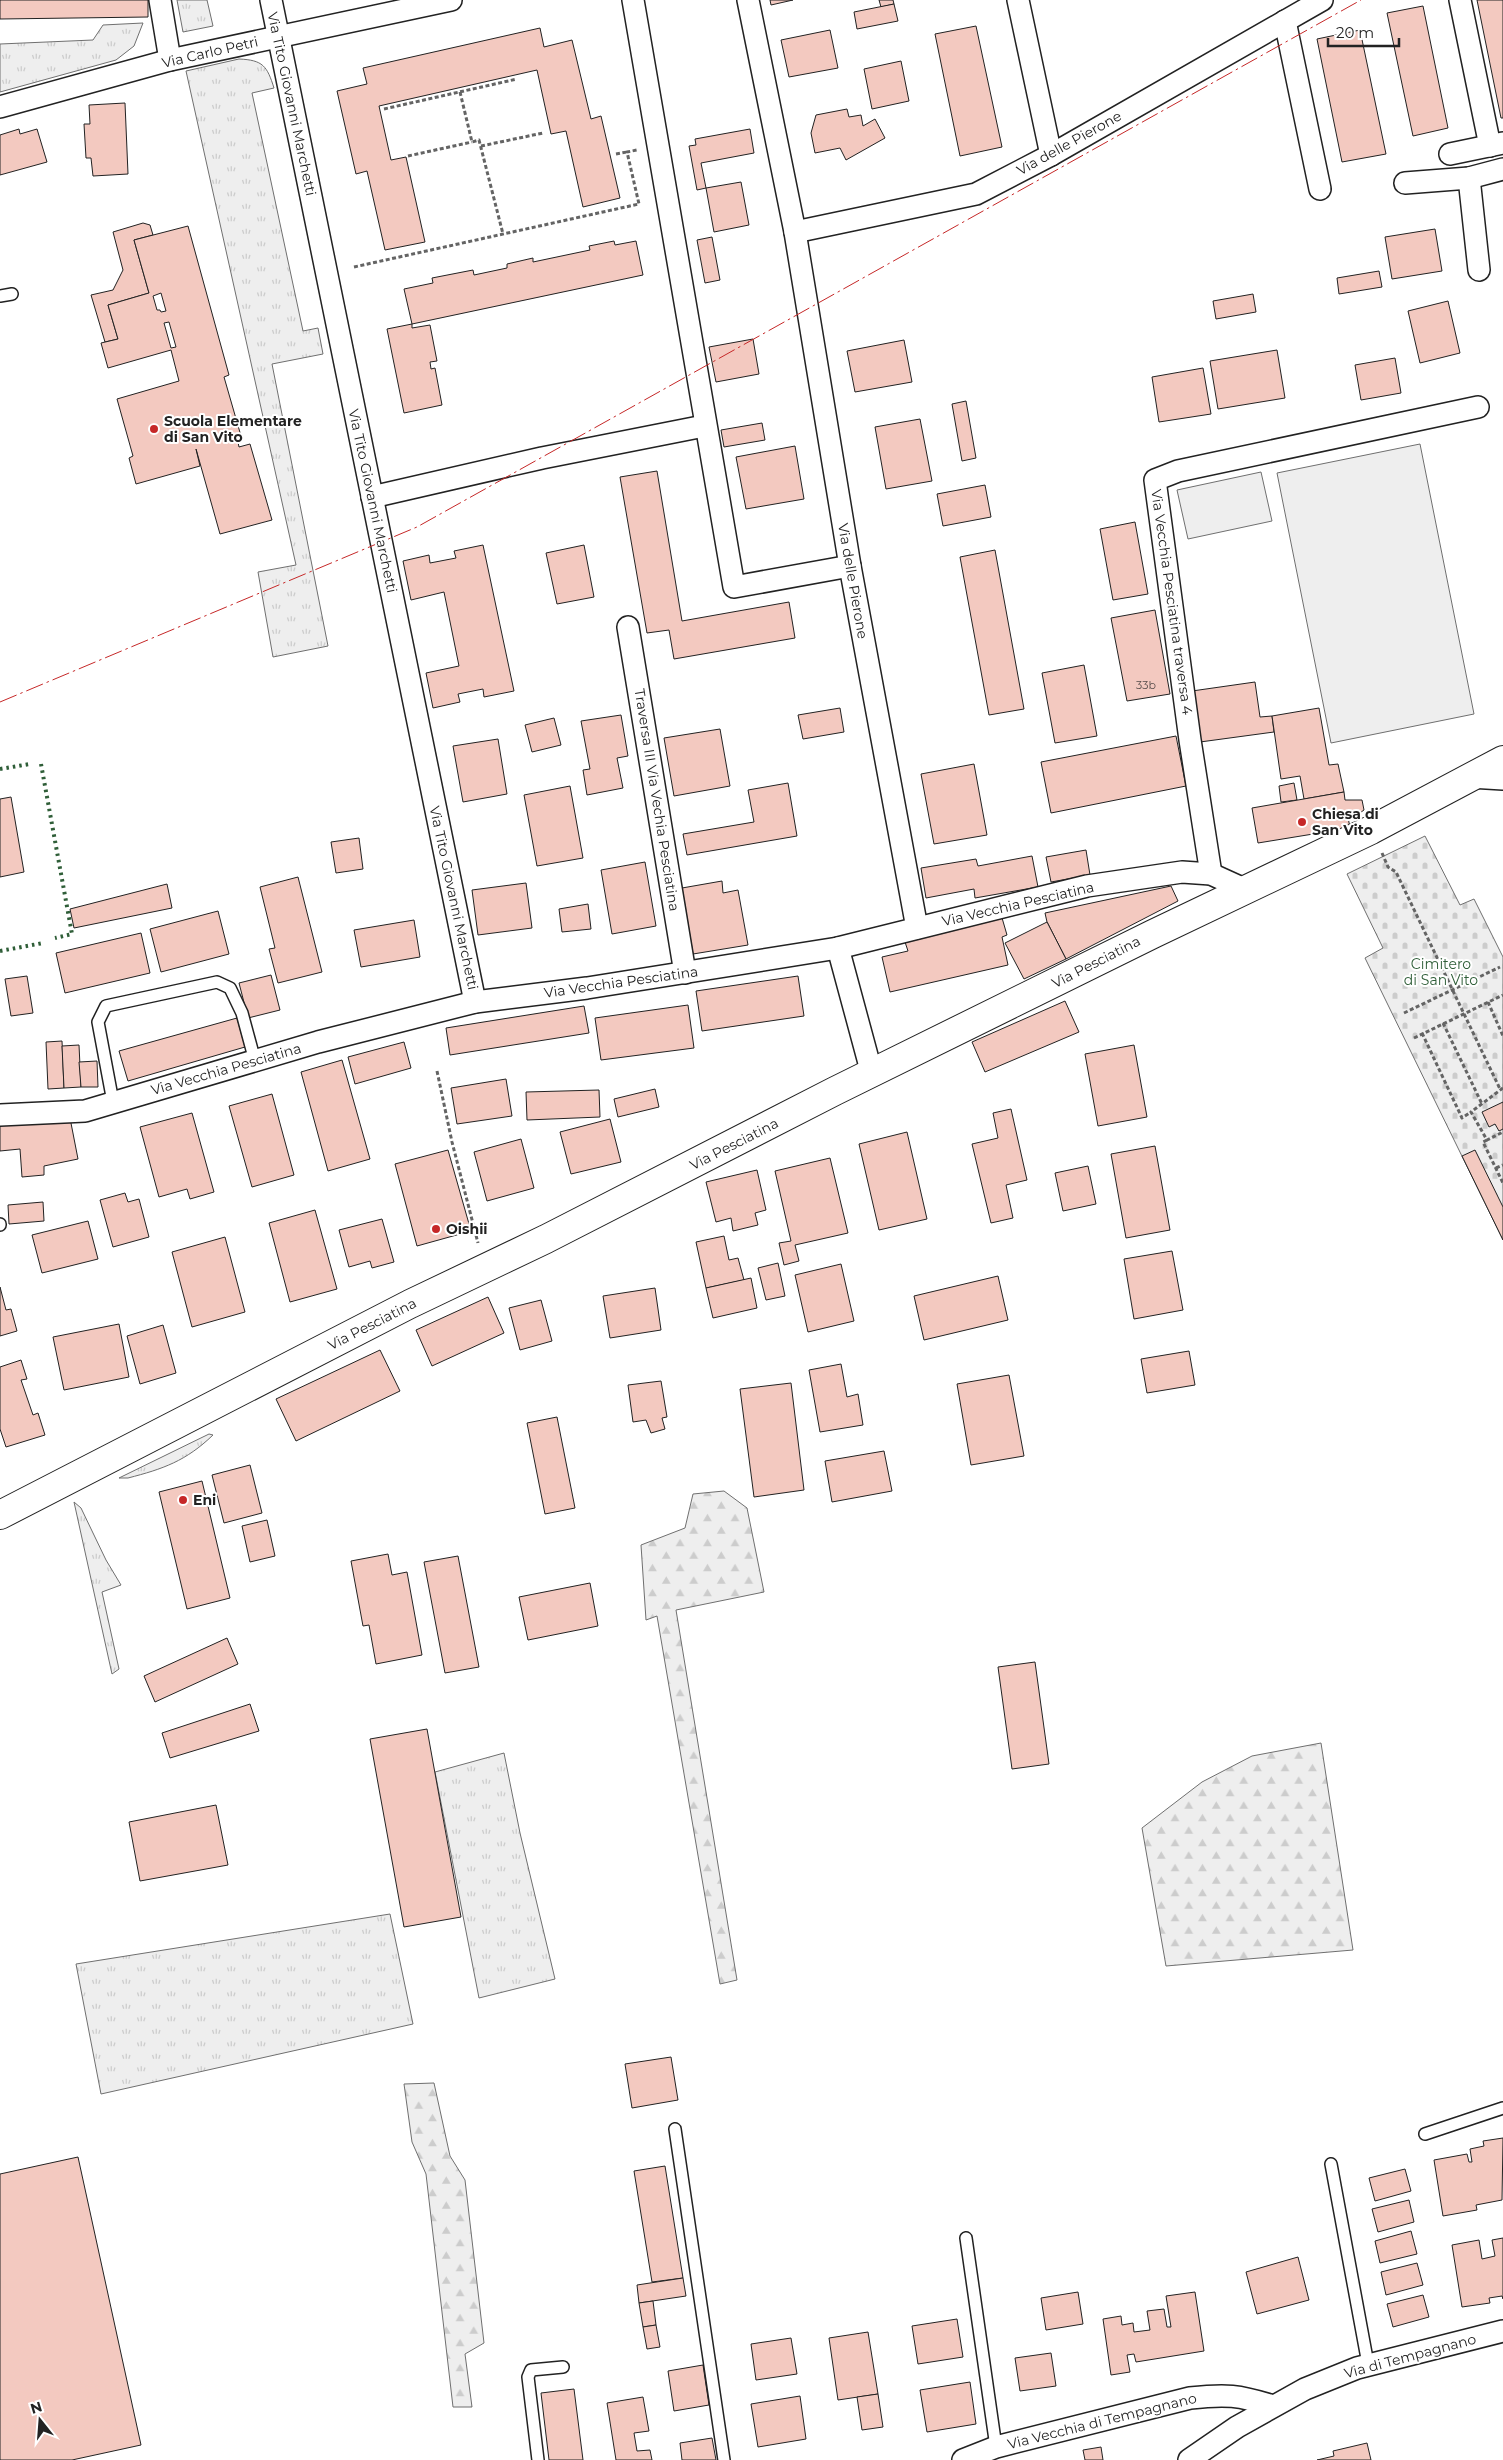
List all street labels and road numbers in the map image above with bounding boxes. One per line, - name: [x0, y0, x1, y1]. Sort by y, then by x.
- street label: Via Tito Giovanni Marchetti: [264, 10, 320, 198]
- street label: Via Carlo Petri: [160, 32, 260, 72]
- street label: Via delle Pierone: [1013, 107, 1125, 179]
- street label: Via Tito Giovanni Marchetti: [345, 407, 401, 595]
- street label: Via Vecchia Pesciatina traversa 4: [1147, 488, 1197, 717]
- street label: Via delle Pierone: [834, 522, 872, 640]
- street label: Traversa III Via Vechia Pesciatina: [630, 687, 684, 913]
- street label: Via Tito Giovanni Marchetti: [426, 804, 482, 992]
- street label: Via Vecchia Pesciatina: [940, 878, 1096, 930]
- street label: Via Pesciatina: [1049, 932, 1143, 992]
- street label: Via Vecchia Pesciatina: [543, 962, 699, 1002]
- street label: Via Vecchia Pesciatina: [149, 1039, 303, 1099]
- street label: Via Pesciatina: [687, 1114, 781, 1174]
- street label: Via Pesciatina: [325, 1294, 419, 1354]
- street label: Via di Tempagnano: [1342, 2330, 1478, 2382]
- street label: Via Vecchia di Tempagnano: [1006, 2389, 1199, 2453]

